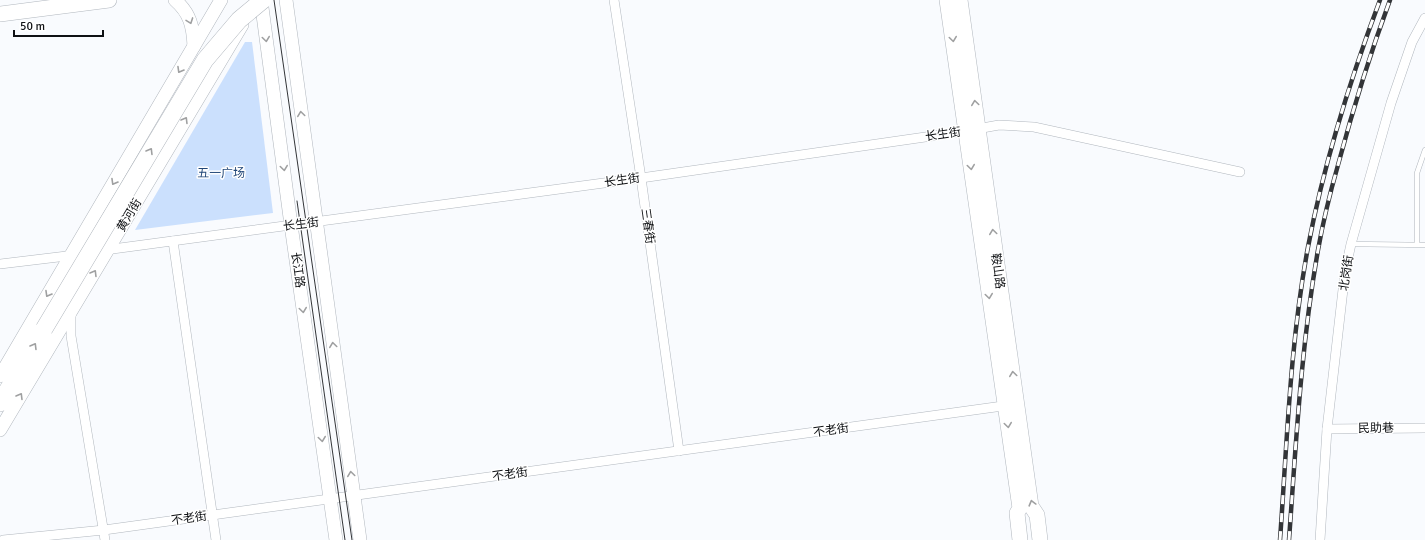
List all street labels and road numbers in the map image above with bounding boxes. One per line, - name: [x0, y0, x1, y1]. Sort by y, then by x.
- street label: 长生街: [924, 125, 962, 144]
- street label: 长生街: [603, 171, 641, 190]
- street label: 黄河街: [114, 196, 145, 235]
- street label: 三春街: [638, 207, 657, 245]
- street label: 长生街: [282, 215, 320, 234]
- street label: 长江路: [288, 251, 307, 289]
- street label: 鞍山路: [988, 252, 1007, 290]
- street label: 北岗街: [1336, 254, 1357, 292]
- street label: 不老街: [812, 421, 850, 440]
- street label: 民助巷: [1358, 421, 1394, 436]
- street label: 不老街: [491, 465, 529, 484]
- street label: 不老街: [170, 509, 208, 528]

